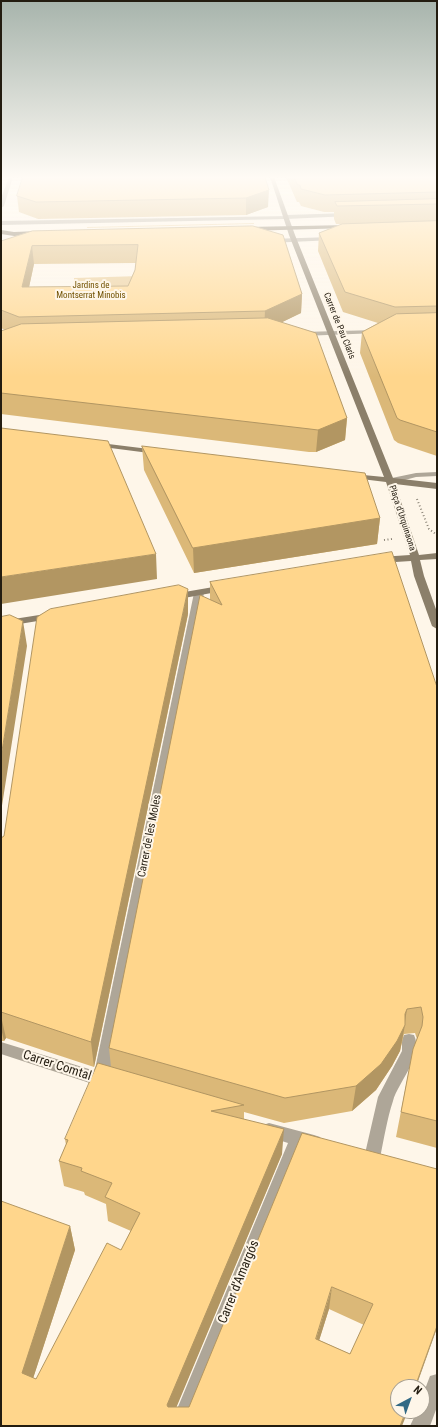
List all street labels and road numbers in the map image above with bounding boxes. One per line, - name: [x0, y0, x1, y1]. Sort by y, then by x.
- street label: Carrer de Pau Claris: [321, 291, 357, 361]
- street label: Plaça d'Urquinaona: [386, 484, 418, 552]
- street label: Carrer de les Moles: [136, 793, 164, 879]
- street label: Carrer Comtal: [21, 1048, 93, 1084]
- street label: Carrer d'Amargós: [215, 1238, 263, 1326]

